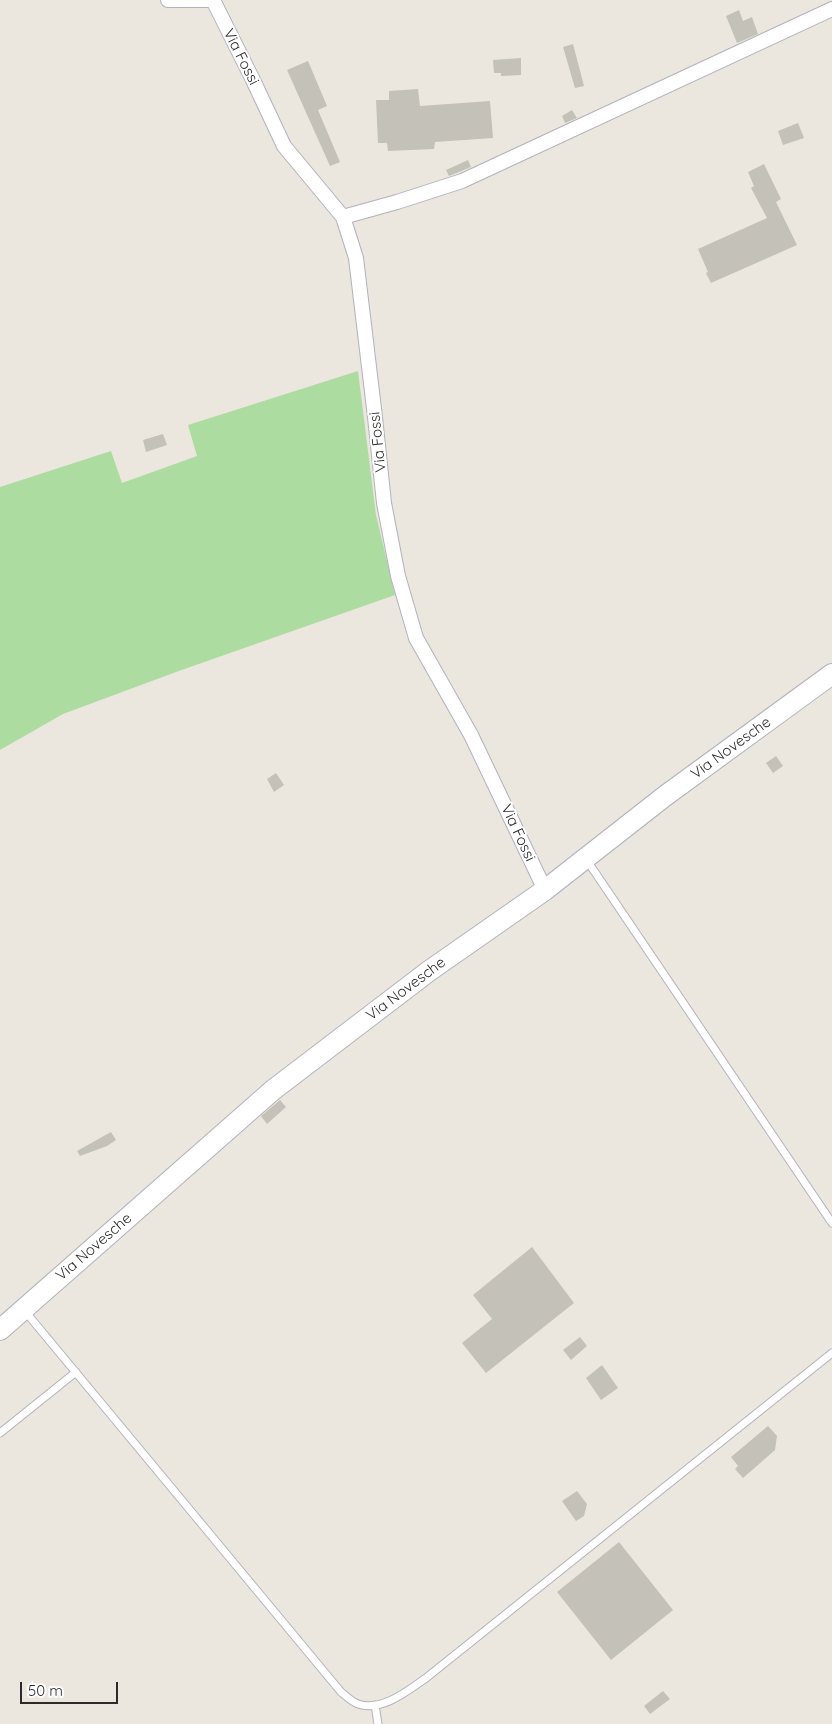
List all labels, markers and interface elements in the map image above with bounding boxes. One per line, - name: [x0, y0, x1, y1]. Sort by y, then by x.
- street label: Via Fossi: [219, 26, 263, 88]
- street label: Via Fossi: [366, 411, 390, 473]
- street label: Via Novesche: [688, 713, 774, 783]
- street label: Via Fossi: [497, 802, 539, 864]
- street label: Via Novesche: [363, 953, 449, 1025]
- street label: Via Novesche: [52, 1209, 136, 1285]
- scale bar: [22, 1672, 120, 1704]
- text: 50 m: [28, 1681, 63, 1700]

